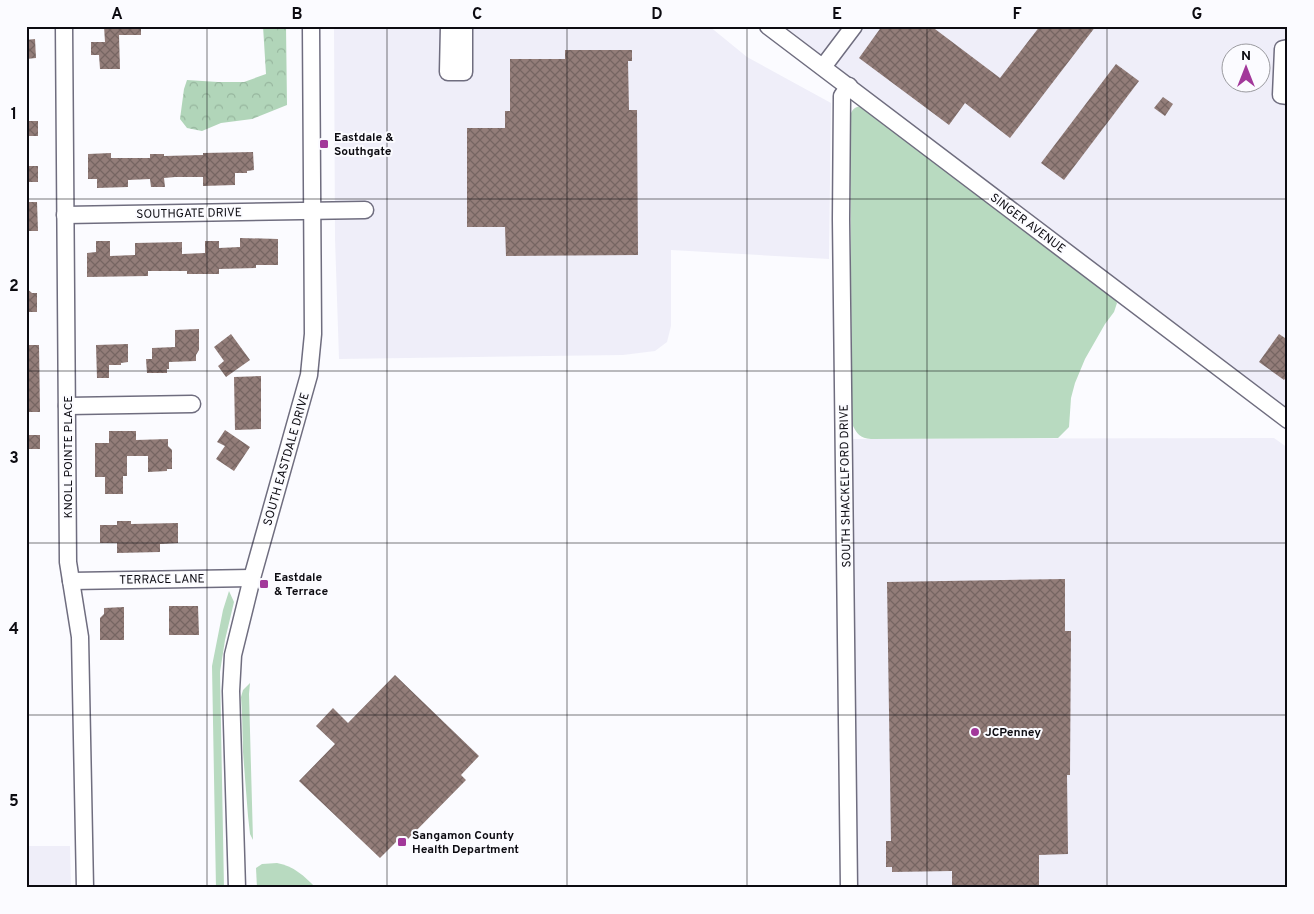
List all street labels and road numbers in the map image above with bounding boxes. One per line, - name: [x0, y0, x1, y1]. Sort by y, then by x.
- street label: SINGER AVENUE: [986, 190, 1068, 257]
- street label: SOUTHGATE DRIVE: [136, 205, 242, 223]
- street label: SOUTH EASTDALE DRIVE: [260, 391, 314, 528]
- street label: KNOLL POINTE PLACE: [61, 395, 77, 519]
- street label: SOUTH SHACKELFORD DRIVE: [837, 404, 855, 568]
- street label: TERRACE LANE: [119, 571, 205, 589]

